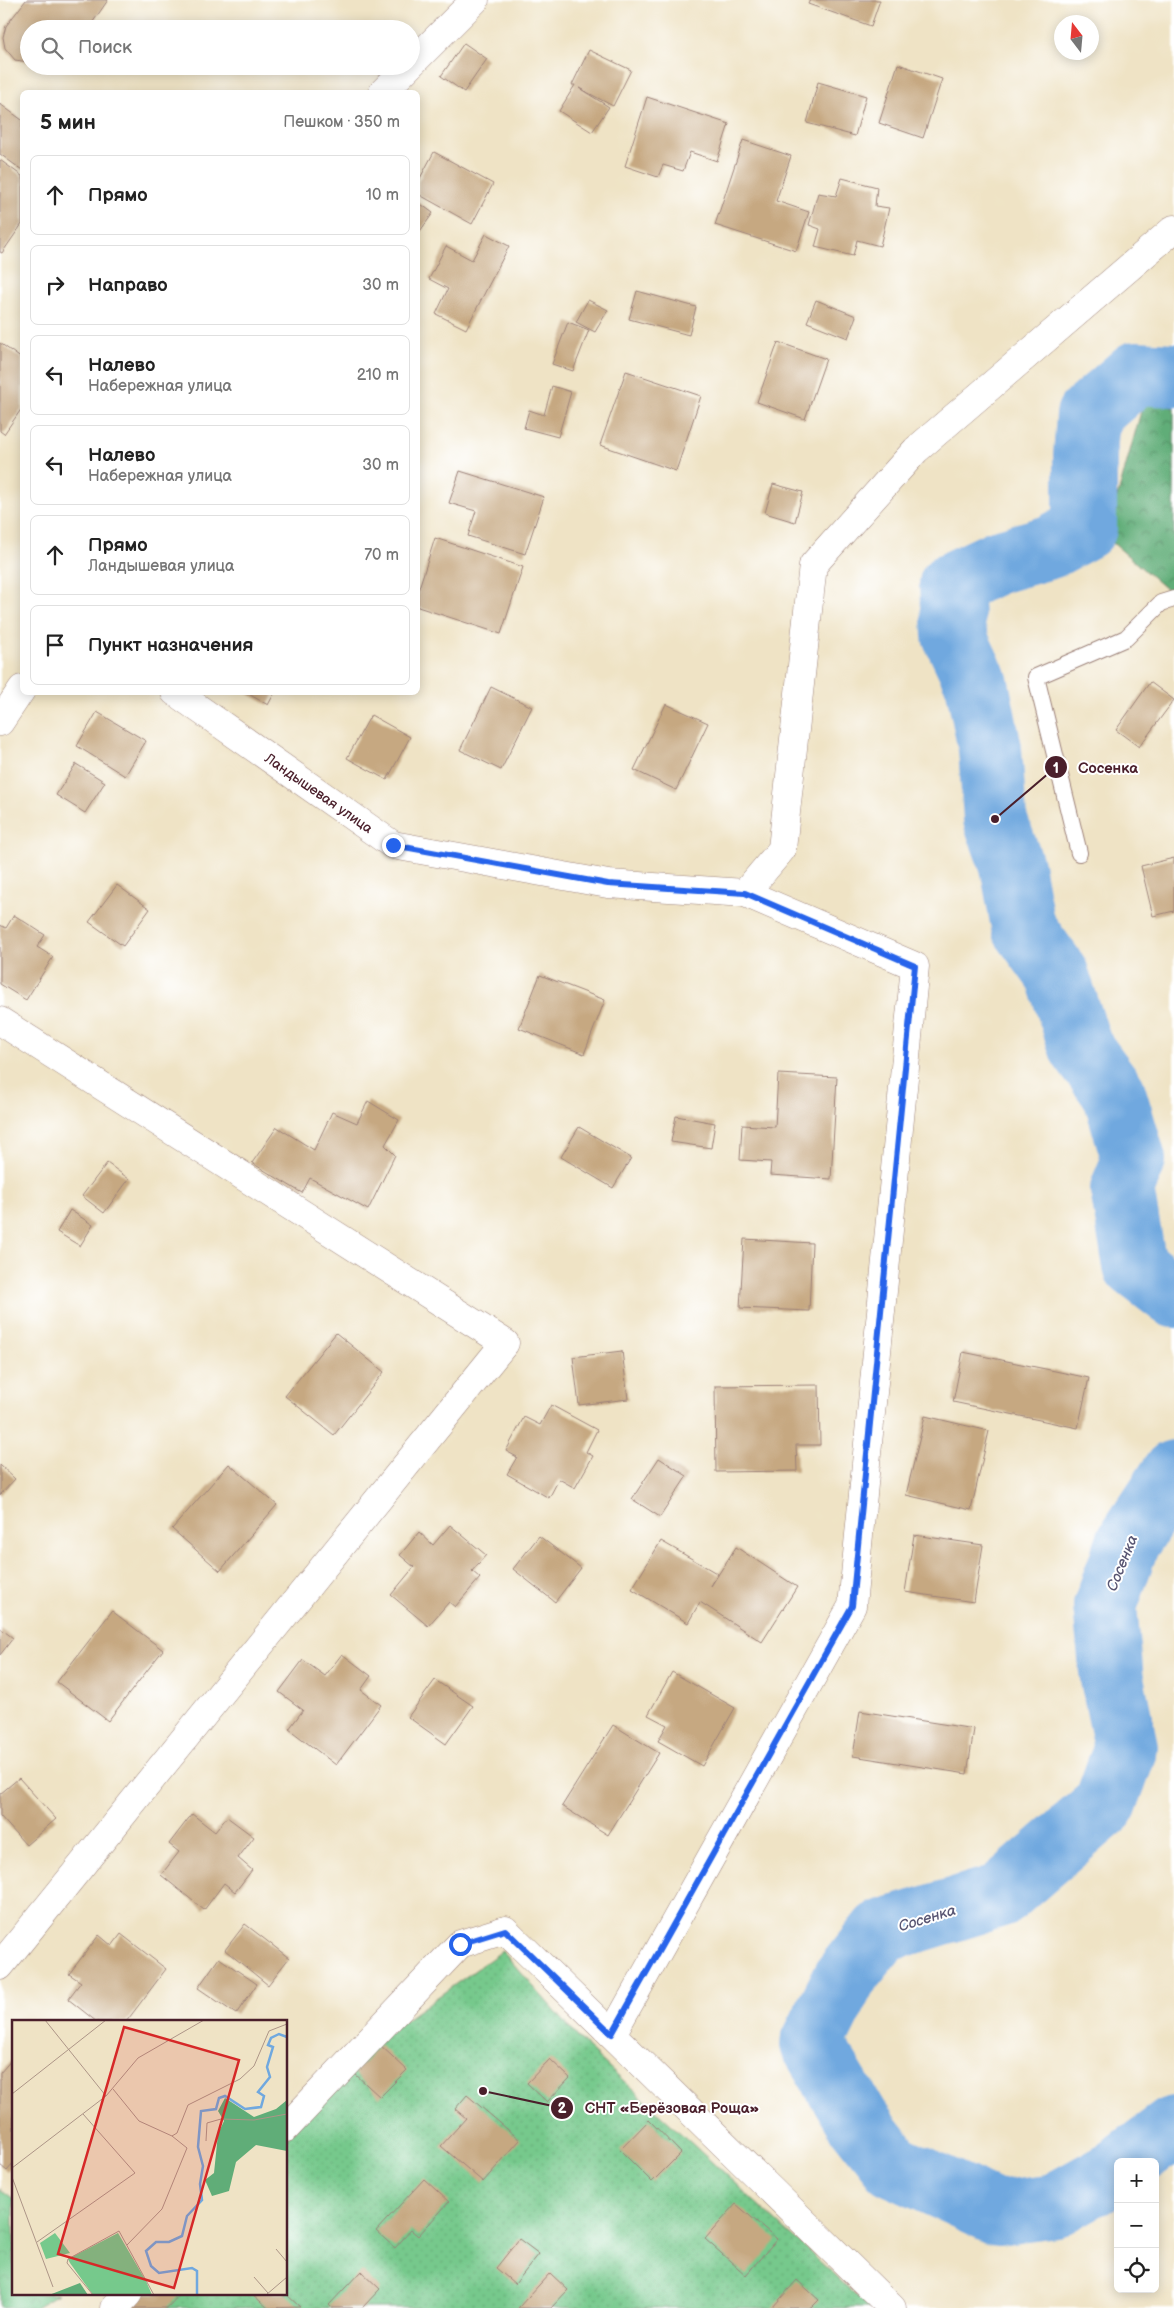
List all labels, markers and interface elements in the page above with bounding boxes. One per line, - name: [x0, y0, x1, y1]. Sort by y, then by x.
- north arrow: [1054, 15, 1099, 60]
- search box: [20, 20, 420, 75]
- icon: search: [38, 34, 66, 62]
- text: Поиск: [78, 36, 132, 59]
- text: 5 мин: [40, 110, 96, 135]
- text: Пешком · 350 m: [283, 113, 400, 132]
- icon: ahead: [41, 181, 69, 209]
- text: Прямо: [88, 184, 148, 207]
- text: 10 m: [366, 186, 399, 205]
- icon: right: [41, 271, 69, 299]
- text: Направо: [88, 274, 168, 297]
- text: 30 m: [362, 276, 399, 295]
- text: Налево: [88, 354, 155, 377]
- icon: left: [41, 361, 69, 389]
- text: 210 m: [357, 366, 399, 385]
- text: Набережная улица: [88, 377, 232, 396]
- text: Налево: [88, 444, 155, 467]
- icon: left: [41, 451, 69, 479]
- text: 30 m: [362, 456, 399, 475]
- text: Набережная улица: [88, 467, 232, 486]
- text: Прямо: [88, 534, 148, 557]
- icon: ahead: [41, 541, 69, 569]
- text: 70 m: [364, 546, 399, 565]
- text: Ландышевая улица: [88, 557, 234, 576]
- icon: arrive: [41, 631, 69, 659]
- text: Пункт назначения: [88, 634, 253, 657]
- street label: Ландышевая улица: [261, 749, 377, 838]
- callout: Сосенка: [1043, 752, 1148, 782]
- text: 1: [1053, 759, 1059, 778]
- text: Сосенка: [1078, 759, 1138, 778]
- route end: [382, 834, 405, 857]
- water label: Сосенка: [1103, 1532, 1142, 1594]
- water label: Сосенка: [896, 1901, 958, 1936]
- route start: [449, 1933, 472, 1956]
- inset map: [12, 2020, 288, 2296]
- callout: СНТ «Берёзовая Роща»: [549, 2093, 769, 2123]
- text: 2: [558, 2099, 567, 2118]
- text: СНТ «Берёзовая Роща»: [585, 2099, 759, 2118]
- map controls: [1114, 2158, 1159, 2293]
- button: +: [1114, 2158, 1159, 2203]
- button: −: [1114, 2203, 1159, 2248]
- button: locate: [1114, 2248, 1159, 2293]

